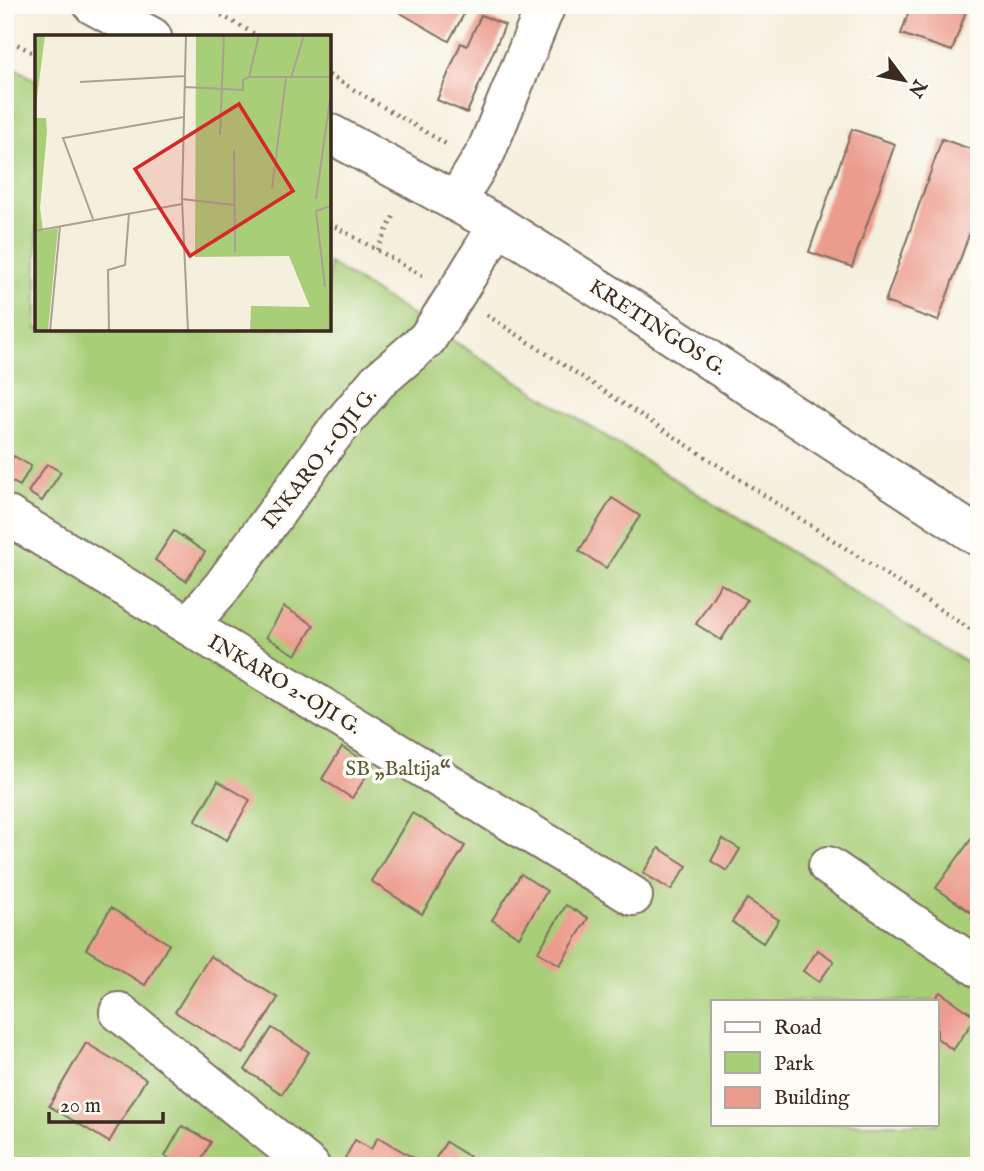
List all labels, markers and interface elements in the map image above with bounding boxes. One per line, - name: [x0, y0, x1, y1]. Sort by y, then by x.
- inset map: [35, 35, 331, 331]
- north arrow: [869, 46, 939, 116]
- text: N: [902, 74, 932, 102]
- street label: KRETINGOS G.: [584, 274, 731, 383]
- street label: INKARO 1-OJI G.: [257, 383, 384, 535]
- street label: INKARO 2-OJI G.: [203, 629, 366, 742]
- park label: SB „Baltija“: [345, 756, 451, 783]
- legend: [711, 1000, 939, 1126]
- text: Road: [774, 1015, 822, 1042]
- text: Park: [774, 1051, 815, 1078]
- scale bar: [49, 1080, 163, 1124]
- text: Building: [774, 1085, 850, 1112]
- text: 20 m: [60, 1093, 101, 1120]

